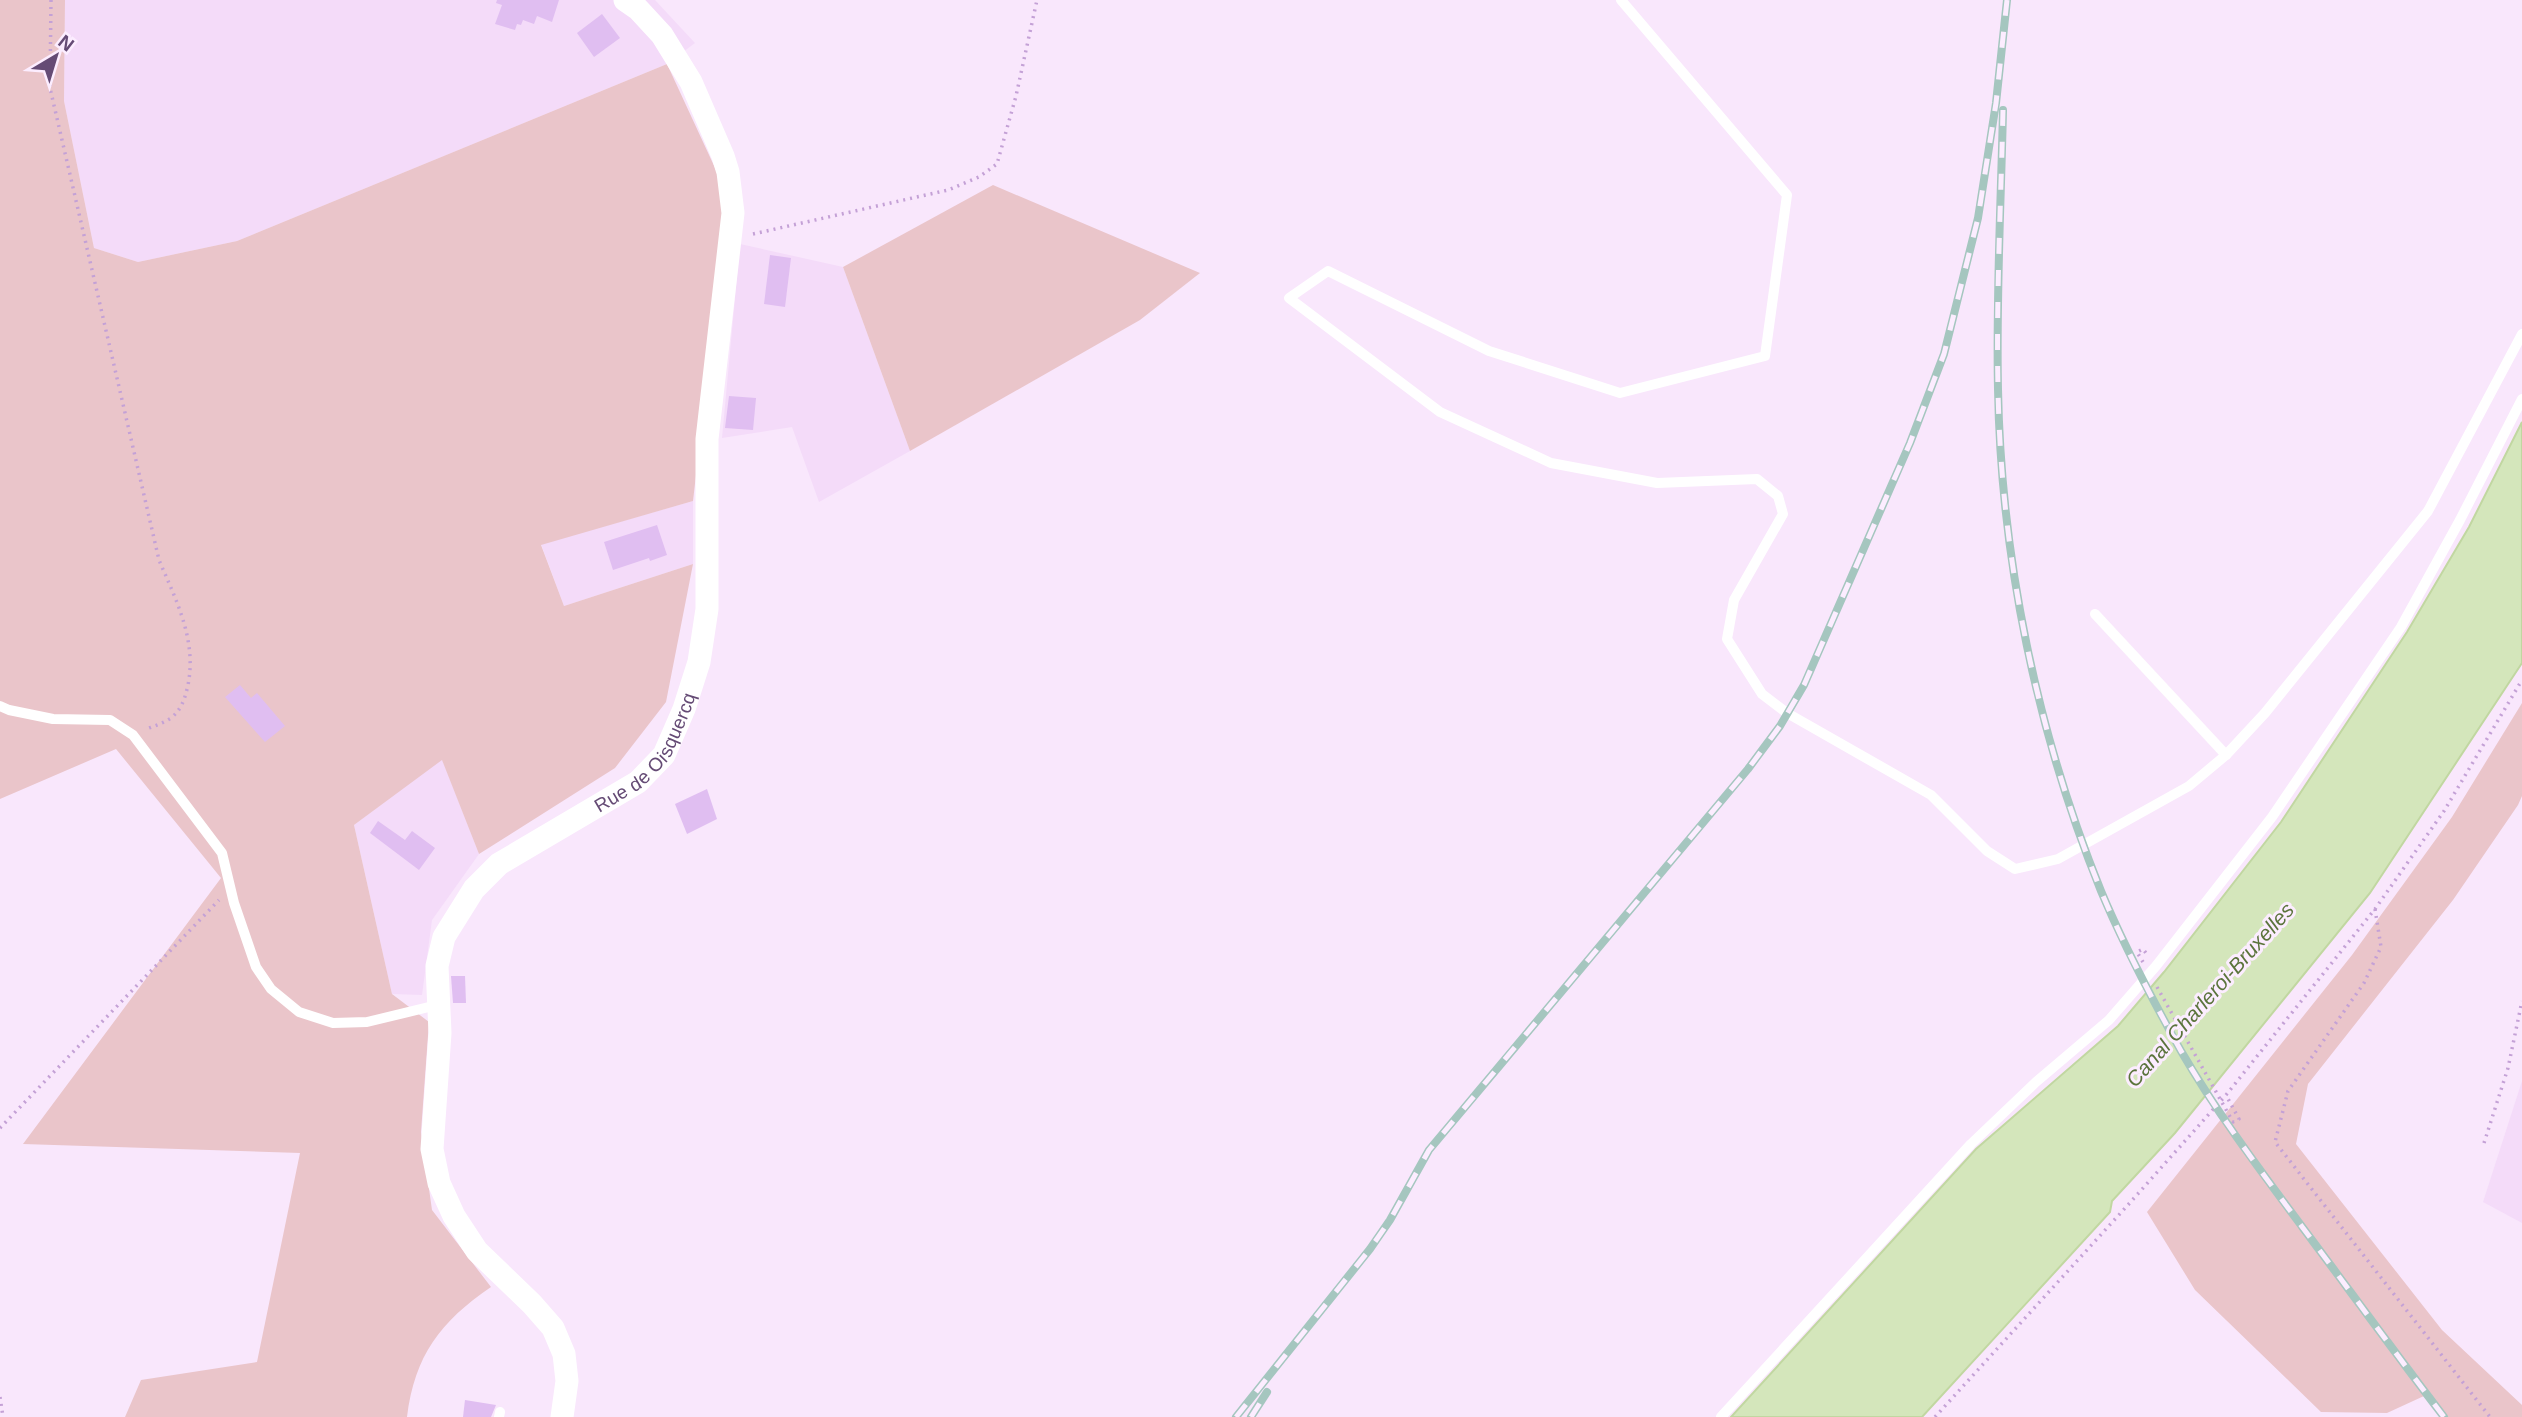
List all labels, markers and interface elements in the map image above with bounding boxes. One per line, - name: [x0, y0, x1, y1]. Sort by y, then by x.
- north arrow: [21, 21, 91, 91]
- text: N: [54, 30, 78, 55]
- street label: Rue de Oisquercq: [591, 690, 700, 816]
- water label: Canal Charleroi-Bruxelles: [2121, 898, 2299, 1091]

